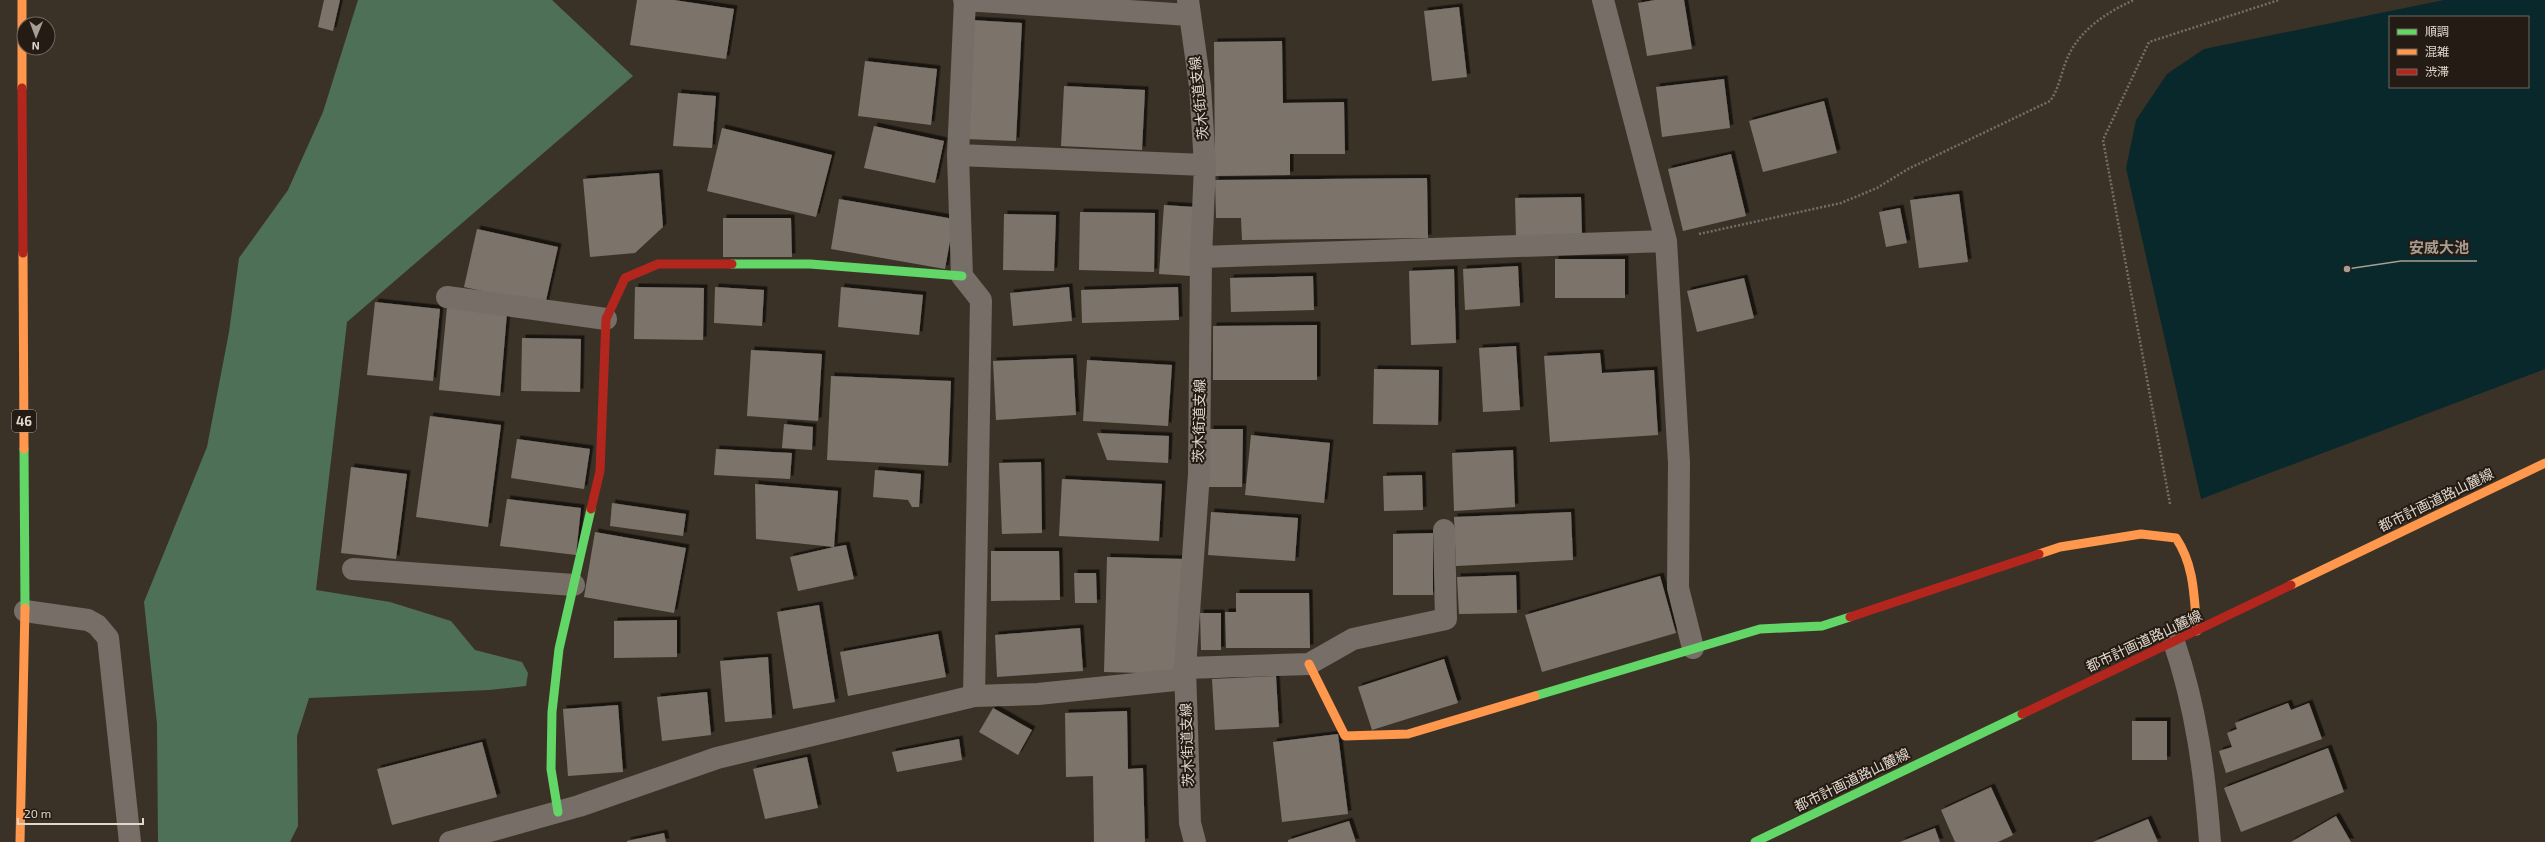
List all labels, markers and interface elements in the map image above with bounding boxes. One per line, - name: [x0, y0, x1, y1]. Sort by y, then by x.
- north arrow: [16, 16, 56, 56]
- legend: [2389, 16, 2529, 88]
- text: 順調: [2425, 24, 2449, 38]
- text: N: [32, 40, 40, 53]
- text: 混雑: [2425, 44, 2449, 58]
- street label: 茨木街道支線: [1186, 55, 1211, 141]
- text: 渋滞: [2425, 64, 2449, 78]
- callout: 安威大池: [2401, 234, 2477, 261]
- text: 安威大池: [2409, 238, 2469, 256]
- street label: 茨木街道支線: [1189, 379, 1208, 463]
- road number: 46: [12, 410, 36, 432]
- street label: 都市計画道路山麓線: [2375, 464, 2496, 535]
- street label: 都市計画道路山麓線: [2083, 606, 2204, 675]
- street label: 茨木街道支線: [1177, 703, 1196, 787]
- street label: 都市計画道路山麓線: [1791, 744, 1912, 815]
- scale bar: [18, 800, 143, 826]
- text: 20 m: [24, 806, 51, 820]

